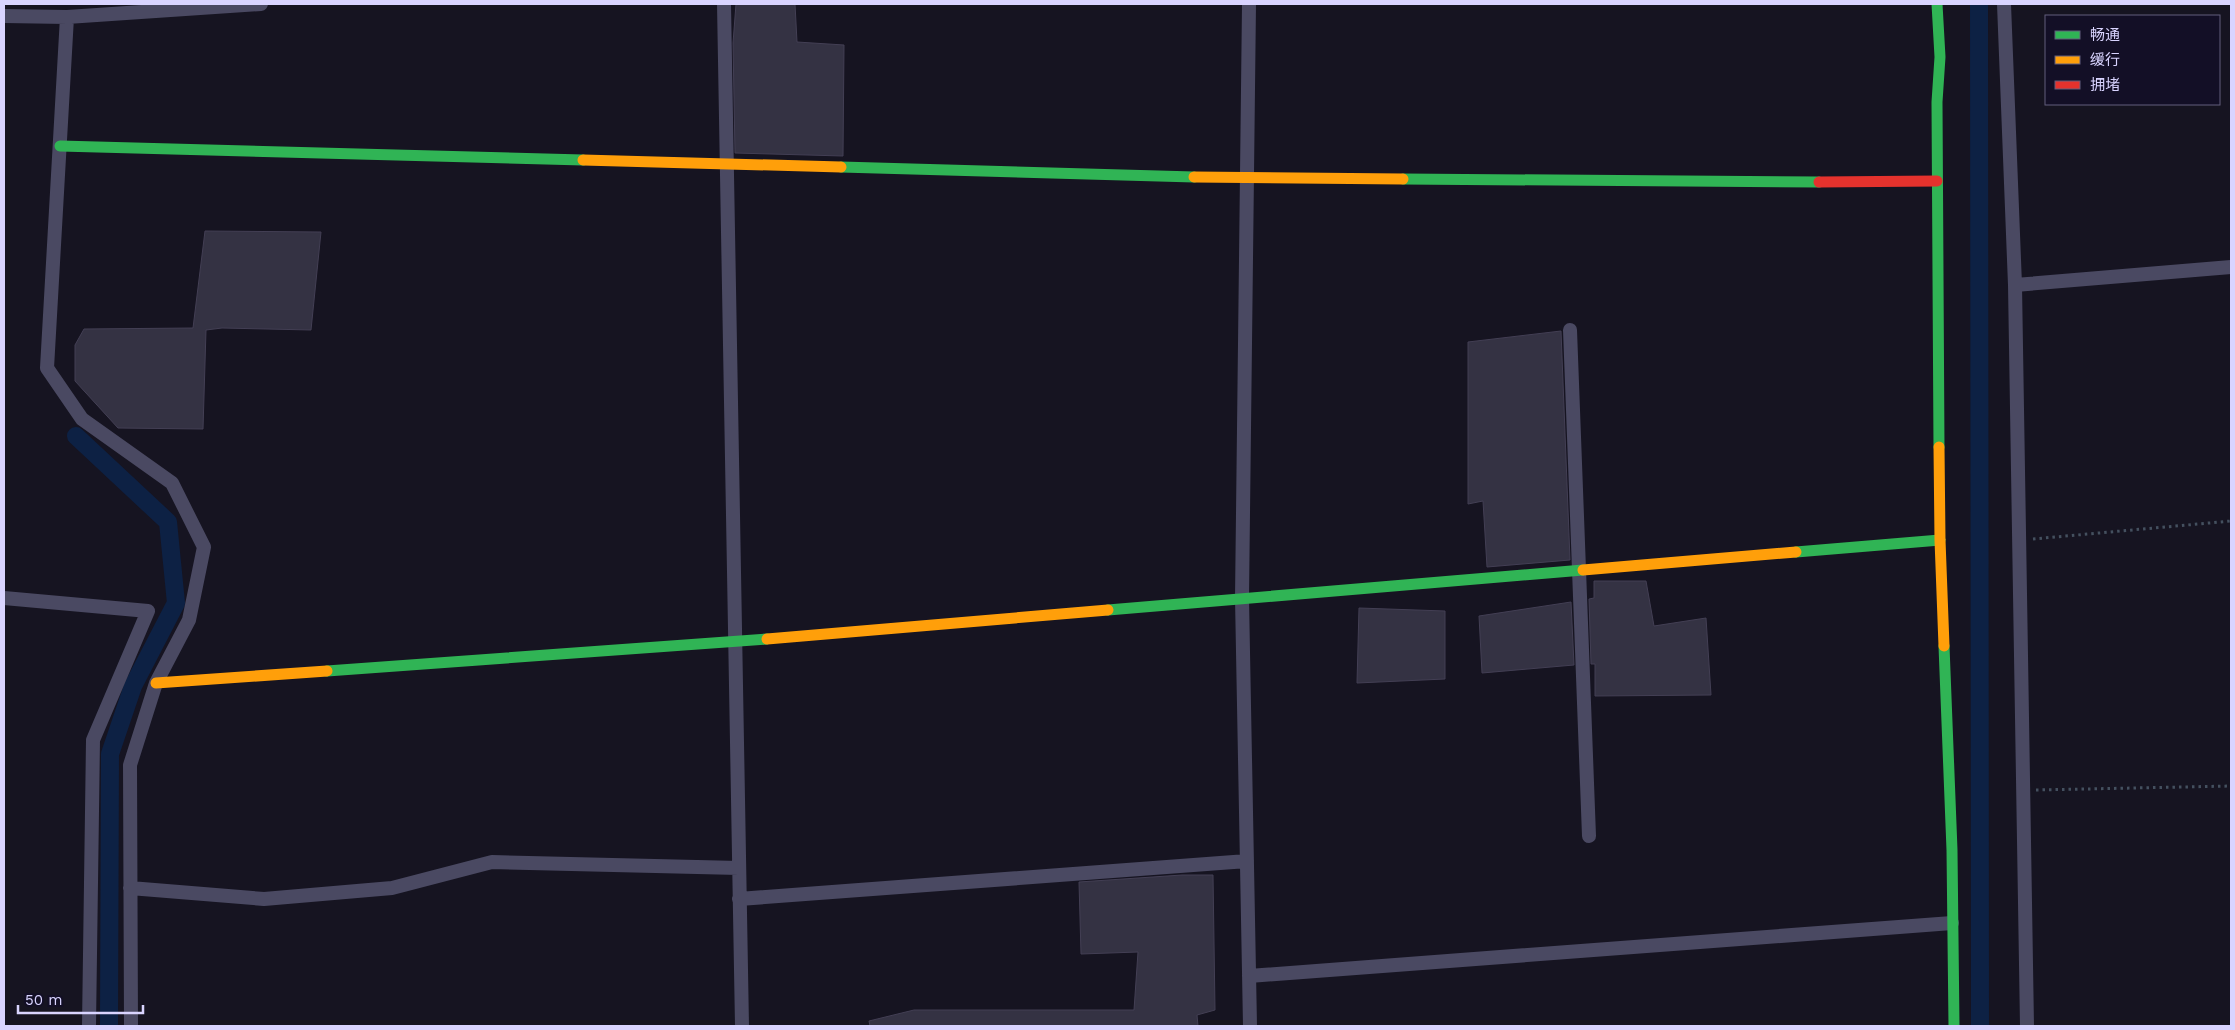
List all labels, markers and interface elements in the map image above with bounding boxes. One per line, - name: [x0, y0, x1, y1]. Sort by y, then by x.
- legend: [2045, 15, 2220, 105]
- text: 畅通: [2090, 26, 2120, 44]
- text: 缓行: [2090, 51, 2120, 69]
- text: 拥堵: [2090, 76, 2120, 94]
- scale bar: [18, 982, 142, 1014]
- text: 50 m: [25, 991, 62, 1009]

